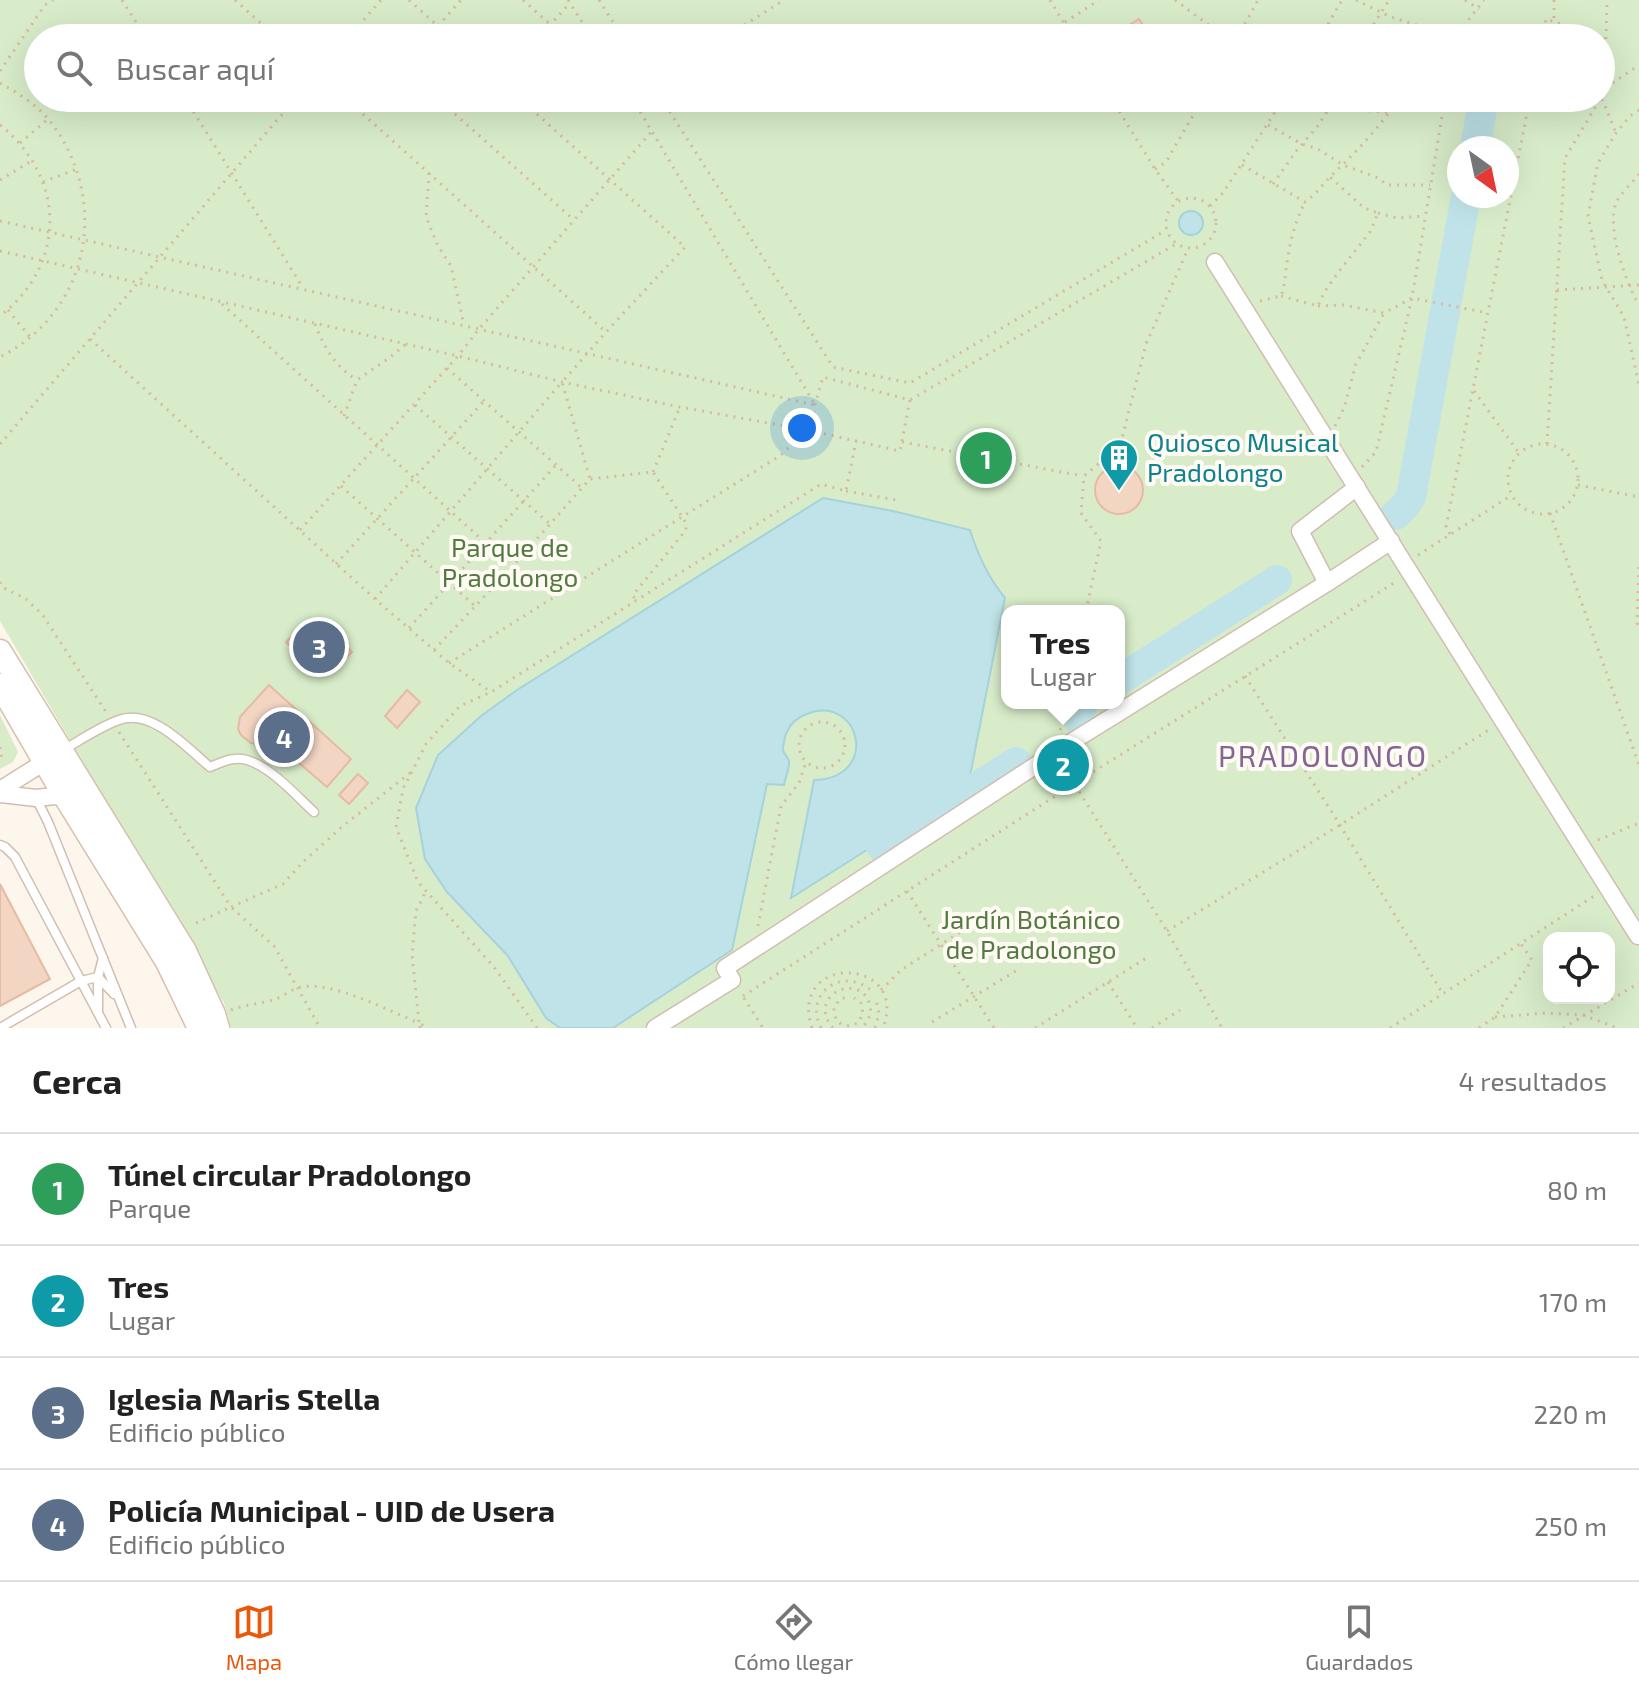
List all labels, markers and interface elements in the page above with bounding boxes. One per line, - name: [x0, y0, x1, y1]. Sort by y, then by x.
- search box: [24, 24, 1615, 112]
- icon: search: [52, 46, 96, 90]
- text: Buscar aquí: [116, 50, 274, 86]
- north arrow: [1447, 136, 1519, 208]
- your location: [782, 408, 822, 448]
- place label: Quiosco Musical Pradolongo: [1147, 426, 1339, 487]
- pin: 1: [960, 428, 1012, 488]
- building icon: Quiosco Musical Pradolongo: [1098, 437, 1140, 492]
- park label: Parque de Pradolongo: [442, 531, 578, 592]
- popup: [1001, 605, 1125, 709]
- pin: 3: [293, 617, 345, 677]
- text: Tres: [1029, 624, 1091, 660]
- text: Lugar: [1029, 660, 1097, 691]
- pin: 4: [258, 707, 310, 767]
- pin: 2: [1037, 735, 1089, 795]
- district label: PRADOLONGO: [1218, 737, 1428, 773]
- park label: Jardín Botánico de Pradolongo: [941, 903, 1121, 964]
- map controls: [1543, 932, 1615, 1004]
- button: locate: [1543, 932, 1615, 1004]
- text: Cerca: [32, 1060, 122, 1101]
- text: 4 resultados: [1459, 1065, 1607, 1096]
- text: Túnel circular Pradolongo: [108, 1156, 471, 1192]
- text: 1: [52, 1174, 64, 1205]
- text: 80 m: [1547, 1174, 1607, 1205]
- text: Parque: [108, 1192, 191, 1223]
- text: Tres: [108, 1268, 169, 1304]
- text: 2: [50, 1286, 66, 1317]
- text: 170 m: [1539, 1286, 1607, 1317]
- text: Lugar: [108, 1304, 175, 1335]
- text: Iglesia Maris Stella: [108, 1380, 380, 1416]
- text: 3: [51, 1398, 65, 1429]
- text: 220 m: [1534, 1398, 1607, 1429]
- text: Edificio público: [108, 1416, 286, 1447]
- text: Policía Municipal - UID de Usera: [108, 1492, 555, 1528]
- text: 4: [50, 1510, 66, 1541]
- text: 250 m: [1534, 1510, 1607, 1541]
- text: Edificio público: [108, 1528, 286, 1559]
- tab: Mapa: [226, 1600, 282, 1674]
- tab: Cómo llegar: [734, 1600, 853, 1674]
- tab: Guardados: [1305, 1600, 1413, 1674]

